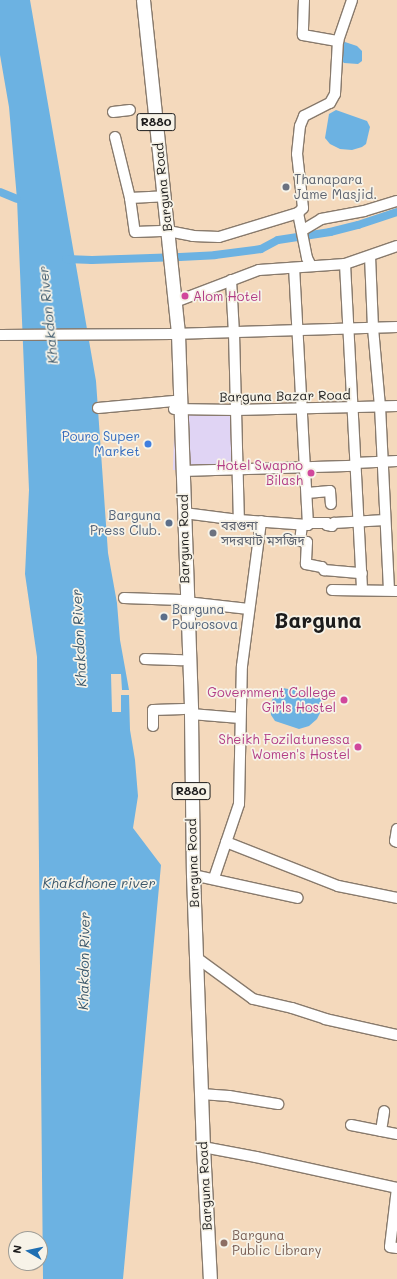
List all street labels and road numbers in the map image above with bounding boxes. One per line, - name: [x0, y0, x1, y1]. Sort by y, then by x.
- road number: R880: [136, 112, 176, 132]
- street label: Barguna Road: [151, 142, 175, 232]
- street label: Barguna Bazar Road: [219, 387, 351, 405]
- street label: Barguna Road: [175, 494, 193, 584]
- road number: R880: [171, 781, 211, 801]
- street label: Barguna Road: [184, 818, 202, 908]
- street label: Barguna Road: [195, 1141, 215, 1231]

